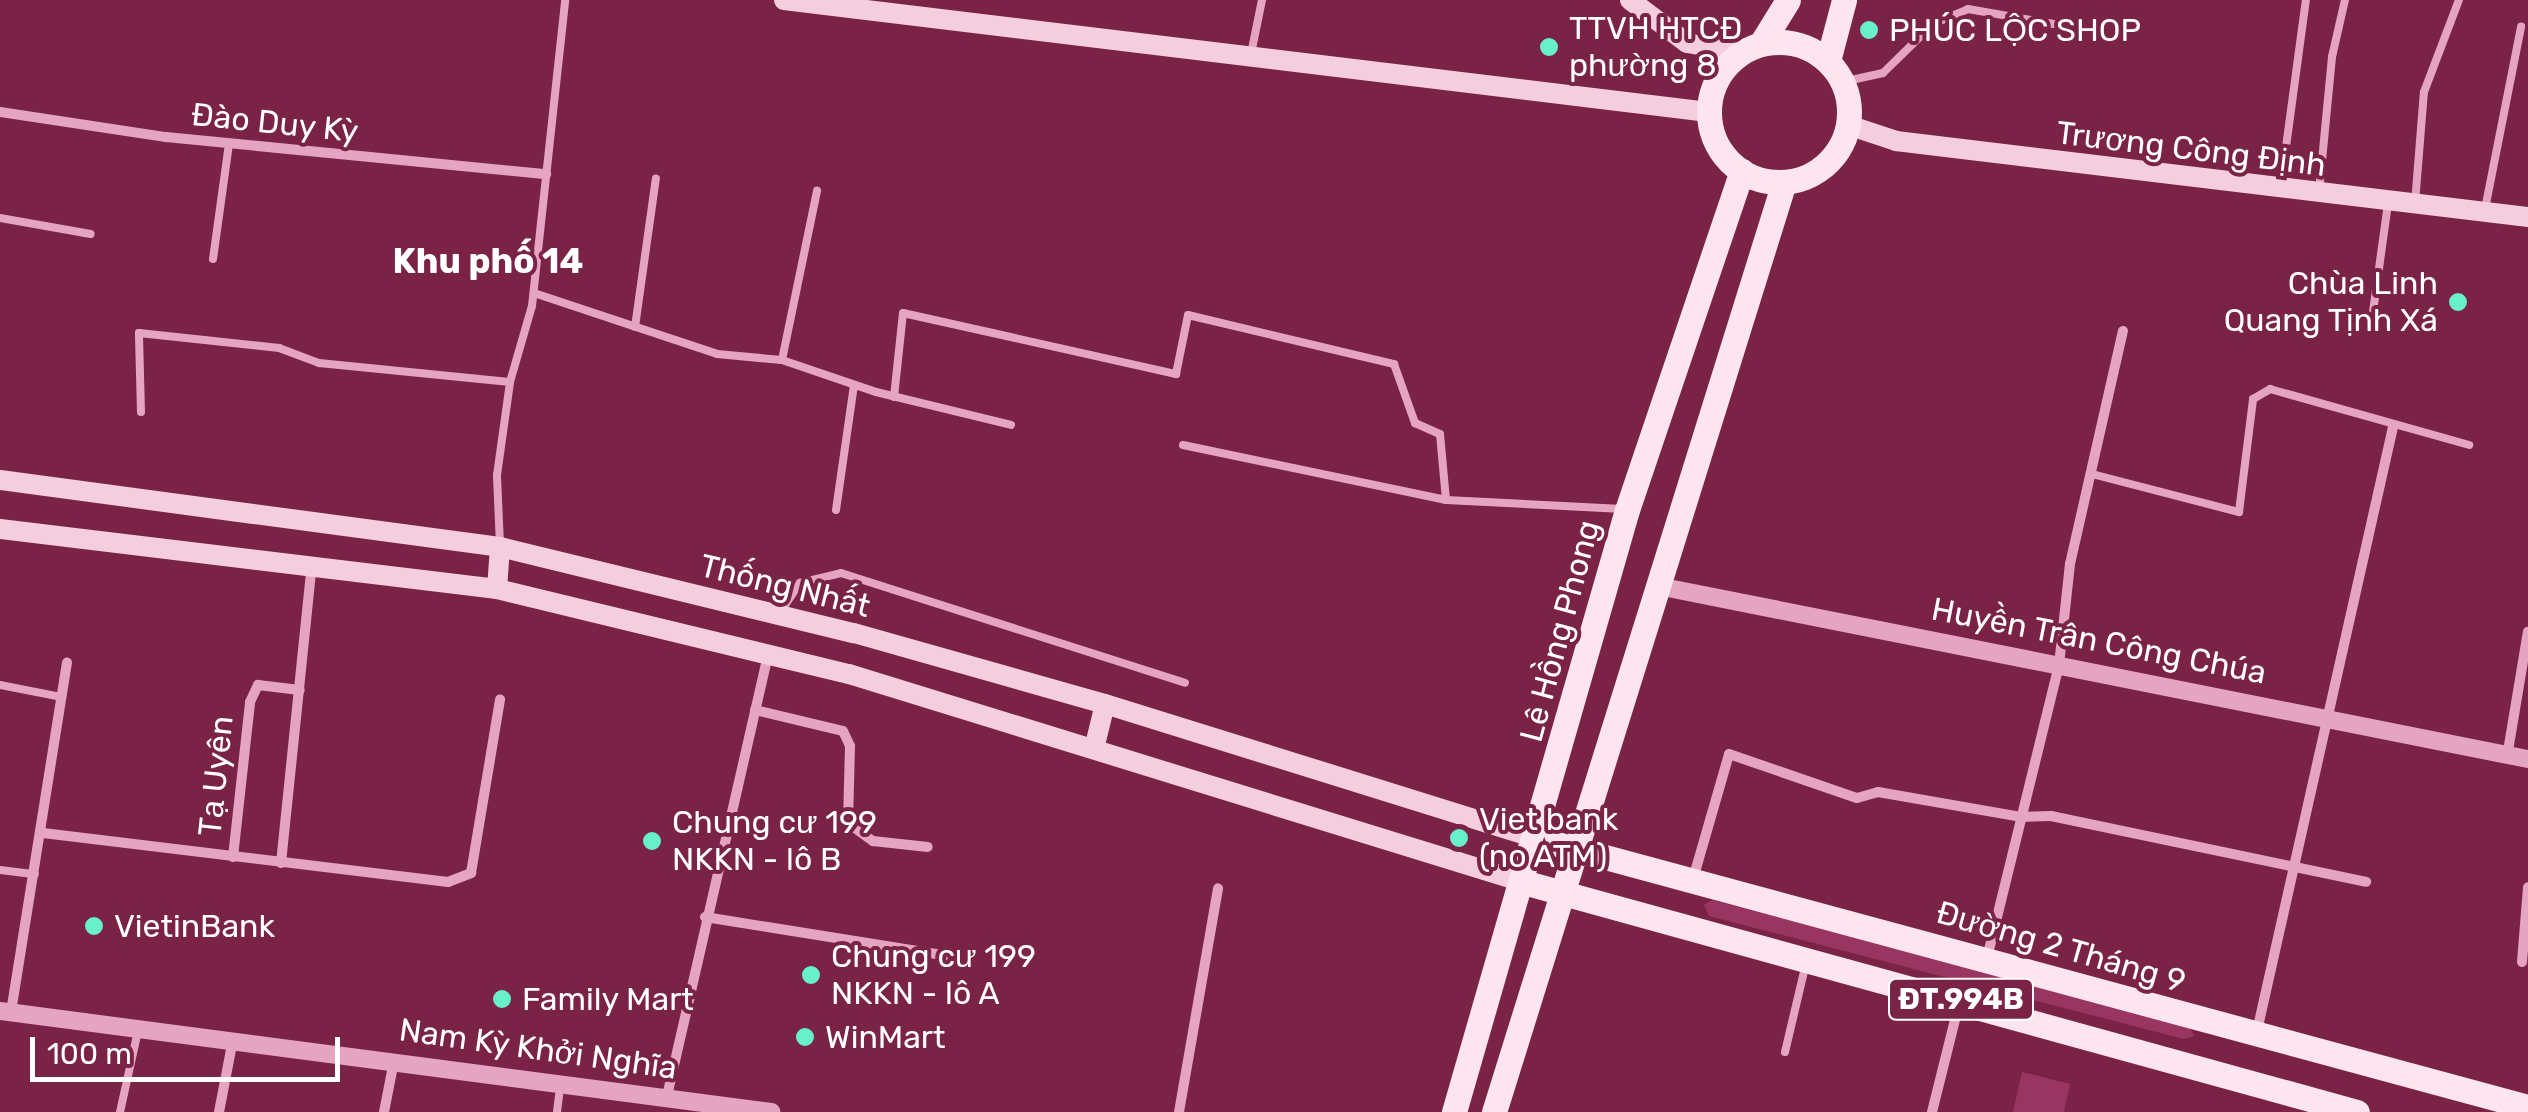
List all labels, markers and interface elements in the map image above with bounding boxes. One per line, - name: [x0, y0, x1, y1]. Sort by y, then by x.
- place label: TTVH HTCĐ phường 8: [1569, 10, 1742, 85]
- place label: PHÚC LỘC SHOP: [1889, 11, 2141, 49]
- marker: PHÚC LỘC SHOP: [1858, 19, 1880, 41]
- marker: TTVH HTCĐ phường 8: [1538, 36, 1560, 58]
- street label: Đào Duy Kỳ: [189, 95, 361, 151]
- street label: Trương Công Định: [2054, 113, 2328, 185]
- district label: Khu phố 14: [393, 240, 583, 282]
- place label: Chùa Linh Quang Tịnh Xá: [2223, 265, 2438, 340]
- marker: Chùa Linh Quang Tịnh Xá: [2447, 291, 2469, 313]
- street label: Lê Hồng Phong: [1512, 516, 1608, 746]
- street label: Thống Nhất: [696, 546, 874, 626]
- street label: Huyền Trân Công Chúa: [1928, 590, 2270, 692]
- street label: Tạ Uyên: [191, 714, 241, 838]
- place label: Viet bank (no ATM): [1479, 801, 1618, 876]
- place label: Chung cư 199 NKKN - lô B: [672, 804, 877, 879]
- marker: Viet bank (no ATM): [1448, 827, 1470, 849]
- marker: Chung cư 199 NKKN - lô B: [641, 830, 663, 852]
- street label: Đường 2 Tháng 9: [1932, 893, 2190, 1001]
- place label: VietinBank: [114, 907, 275, 945]
- marker: VietinBank: [83, 915, 105, 937]
- place label: Chung cư 199 NKKN - lô A: [831, 938, 1036, 1013]
- marker: Chung cư 199 NKKN - lô A: [800, 964, 822, 986]
- road number: ĐT.994B: [1886, 974, 2036, 1024]
- place label: Family Mart: [522, 980, 695, 1018]
- marker: Family Mart: [491, 988, 513, 1010]
- street label: Nam Kỳ Khởi Nghĩa: [396, 1010, 680, 1088]
- scale bar: [35, 1017, 345, 1079]
- place label: WinMart: [825, 1018, 946, 1056]
- marker: WinMart: [794, 1026, 816, 1048]
- text: 100 m: [47, 1036, 132, 1072]

